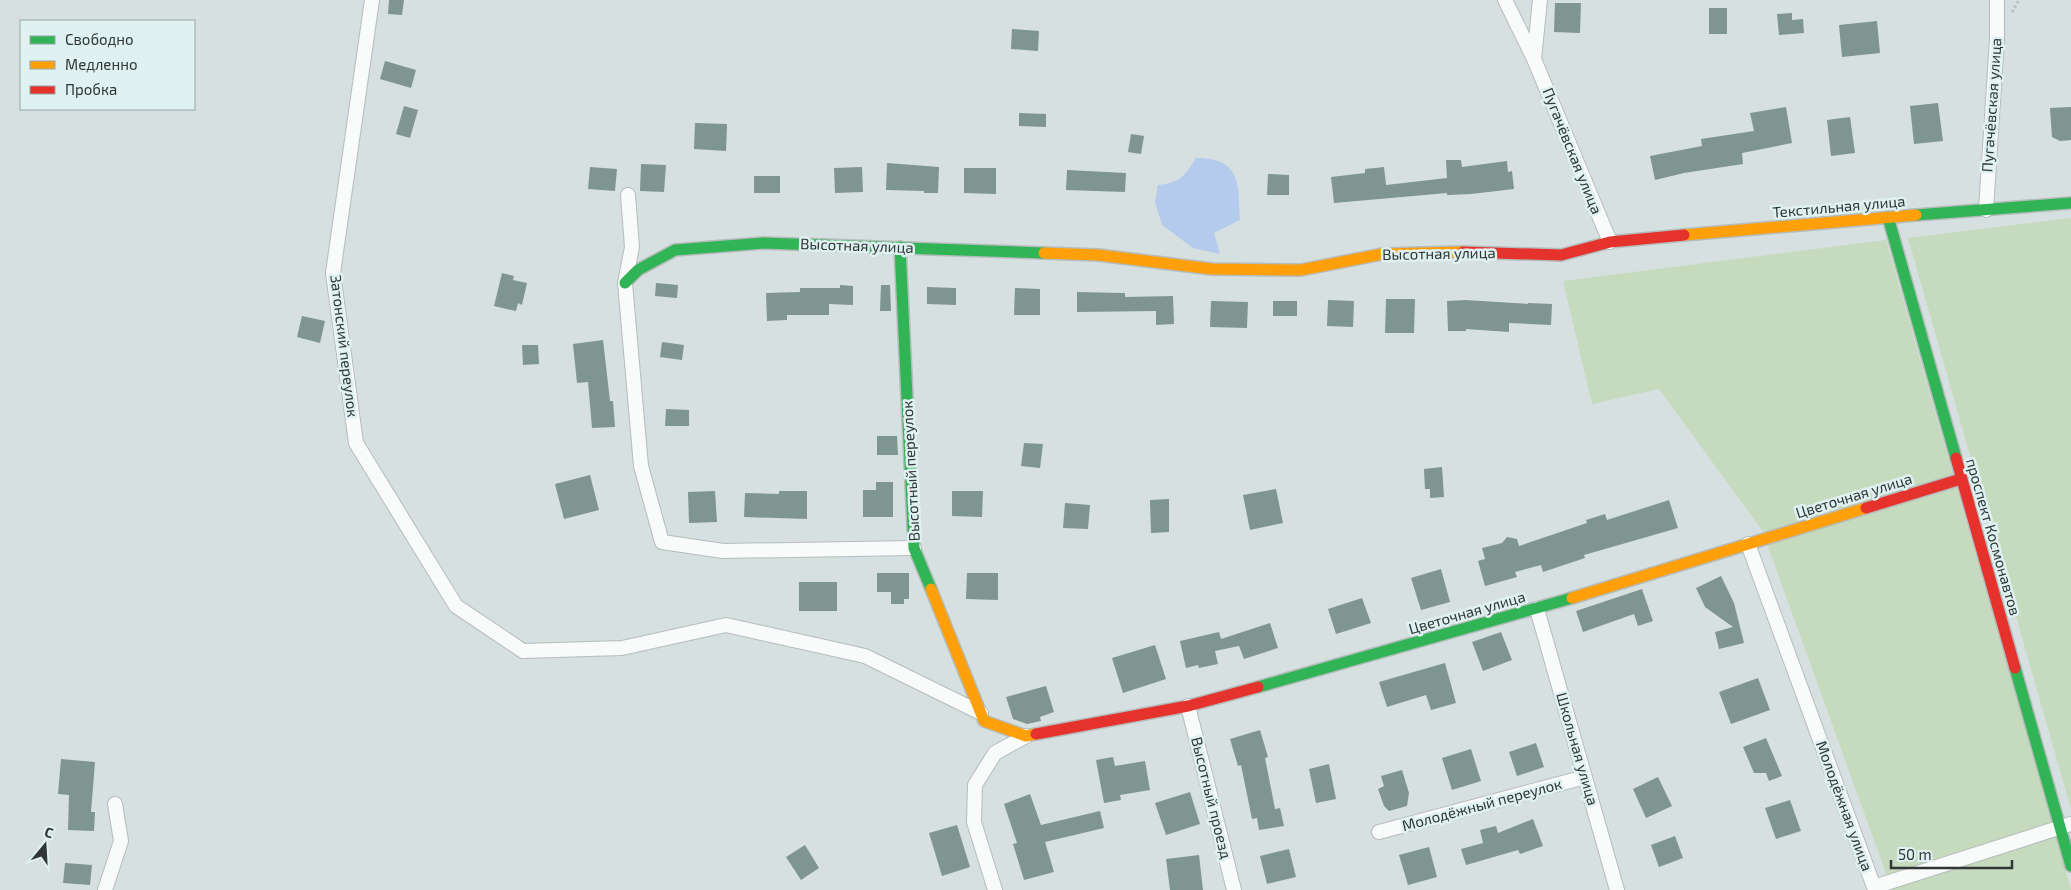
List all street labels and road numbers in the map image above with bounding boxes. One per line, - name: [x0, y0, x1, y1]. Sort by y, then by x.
- street label: Пугачёвская улица: [1977, 37, 2006, 173]
- street label: Пугачёвская улица: [1538, 85, 1606, 217]
- street label: Текстильная улица: [1772, 191, 1906, 222]
- street label: Высотная улица: [800, 234, 914, 257]
- street label: Высотная улица: [1382, 243, 1496, 264]
- street label: Затонский переулок: [326, 274, 363, 418]
- street label: Высотный переулок: [897, 400, 924, 542]
- street label: проспект Космонавтов: [1963, 456, 2025, 617]
- street label: Цветочная улица: [1793, 469, 1914, 522]
- street label: Цветочная улица: [1406, 587, 1527, 638]
- street label: Школьная улица: [1552, 690, 1603, 808]
- street label: Высотный проезд: [1188, 735, 1236, 861]
- street label: Молодёжная улица: [1812, 738, 1877, 874]
- street label: Молодёжный переулок: [1400, 774, 1564, 835]

